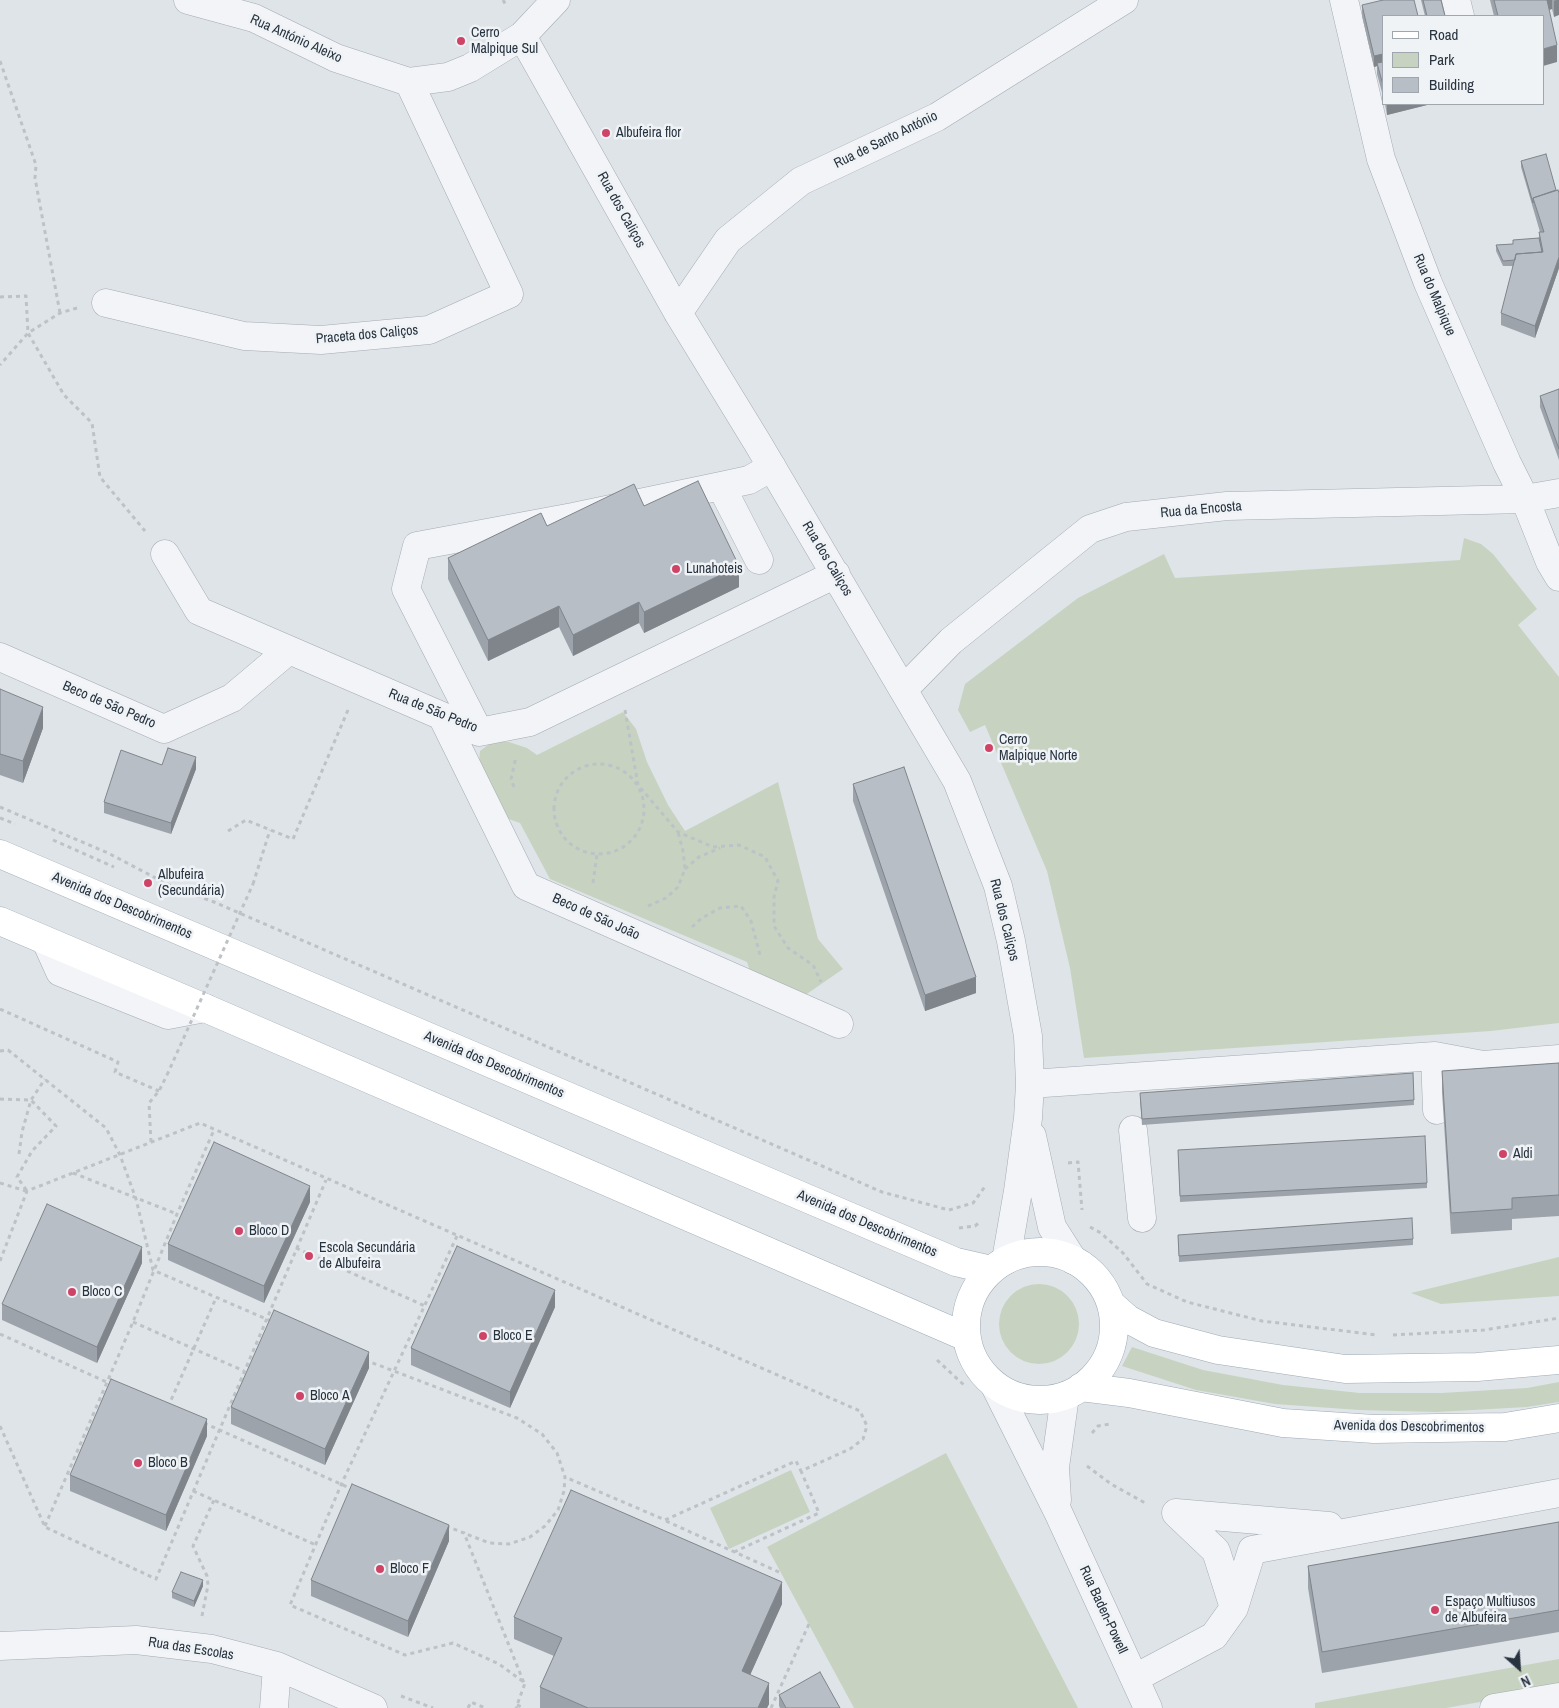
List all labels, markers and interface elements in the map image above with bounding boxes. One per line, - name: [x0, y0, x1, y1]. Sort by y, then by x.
- street label: Rua António Aleixo: [247, 11, 345, 67]
- legend: [1382, 15, 1544, 105]
- text: Road: [1429, 24, 1458, 45]
- place label: Cerro Malpique Sul: [471, 25, 538, 58]
- marker: Cerro Malpique Sul: [455, 35, 467, 47]
- text: Park: [1429, 49, 1454, 70]
- text: Building: [1429, 74, 1474, 95]
- street label: Rua de Santo António: [832, 108, 940, 172]
- place label: Albufeira flor: [616, 125, 681, 141]
- marker: Albufeira flor: [600, 127, 612, 139]
- street label: Rua dos Caliços: [593, 169, 649, 251]
- street label: Rua do Malpique: [1409, 251, 1459, 339]
- street label: Praceta dos Caliços: [315, 322, 419, 348]
- street label: Rua da Encosta: [1160, 498, 1242, 522]
- street label: Rua dos Caliços: [798, 519, 856, 599]
- place label: Lunahoteis: [686, 561, 743, 577]
- marker: Lunahoteis: [670, 563, 682, 575]
- street label: Beco de São Pedro: [60, 678, 158, 732]
- street label: Rua de São Pedro: [386, 686, 480, 736]
- place label: Cerro Malpique Norte: [999, 732, 1077, 764]
- marker: Cerro Malpique Norte: [983, 742, 995, 754]
- place label: Albufeira (Secundária): [158, 867, 224, 900]
- street label: Avenida dos Descobrimentos: [49, 869, 195, 943]
- marker: Albufeira (Secundária): [142, 877, 154, 889]
- street label: Rua dos Caliços: [986, 877, 1022, 963]
- street label: Beco de São João: [550, 890, 642, 944]
- street label: Avenida dos Descobrimentos: [421, 1028, 567, 1102]
- place label: Aldi: [1513, 1146, 1533, 1162]
- marker: Aldi: [1497, 1148, 1509, 1160]
- street label: Avenida dos Descobrimentos: [794, 1187, 940, 1261]
- place label: Bloco D: [249, 1223, 289, 1239]
- marker: Bloco D: [233, 1225, 245, 1237]
- place label: Escola Secundária de Albufeira: [319, 1240, 415, 1272]
- marker: Escola Secundária de Albufeira: [303, 1250, 315, 1262]
- place label: Bloco C: [82, 1284, 122, 1300]
- marker: Bloco C: [66, 1286, 78, 1298]
- place label: Bloco E: [493, 1328, 533, 1344]
- marker: Bloco E: [477, 1330, 489, 1342]
- place label: Bloco A: [310, 1388, 350, 1404]
- marker: Bloco A: [294, 1390, 306, 1402]
- street label: Avenida dos Descobrimentos: [1334, 1417, 1484, 1437]
- place label: Bloco B: [148, 1455, 188, 1471]
- marker: Bloco B: [132, 1457, 144, 1469]
- place label: Bloco F: [390, 1561, 429, 1577]
- marker: Bloco F: [374, 1563, 386, 1575]
- street label: Rua Baden-Powell: [1075, 1563, 1131, 1657]
- place label: Espaço Multiusos de Albufeira: [1445, 1594, 1536, 1626]
- marker: Espaço Multiusos de Albufeira: [1429, 1604, 1441, 1616]
- street label: Rua das Escolas: [147, 1634, 235, 1664]
- north arrow: [1494, 1643, 1544, 1693]
- text: N: [1518, 1672, 1533, 1691]

